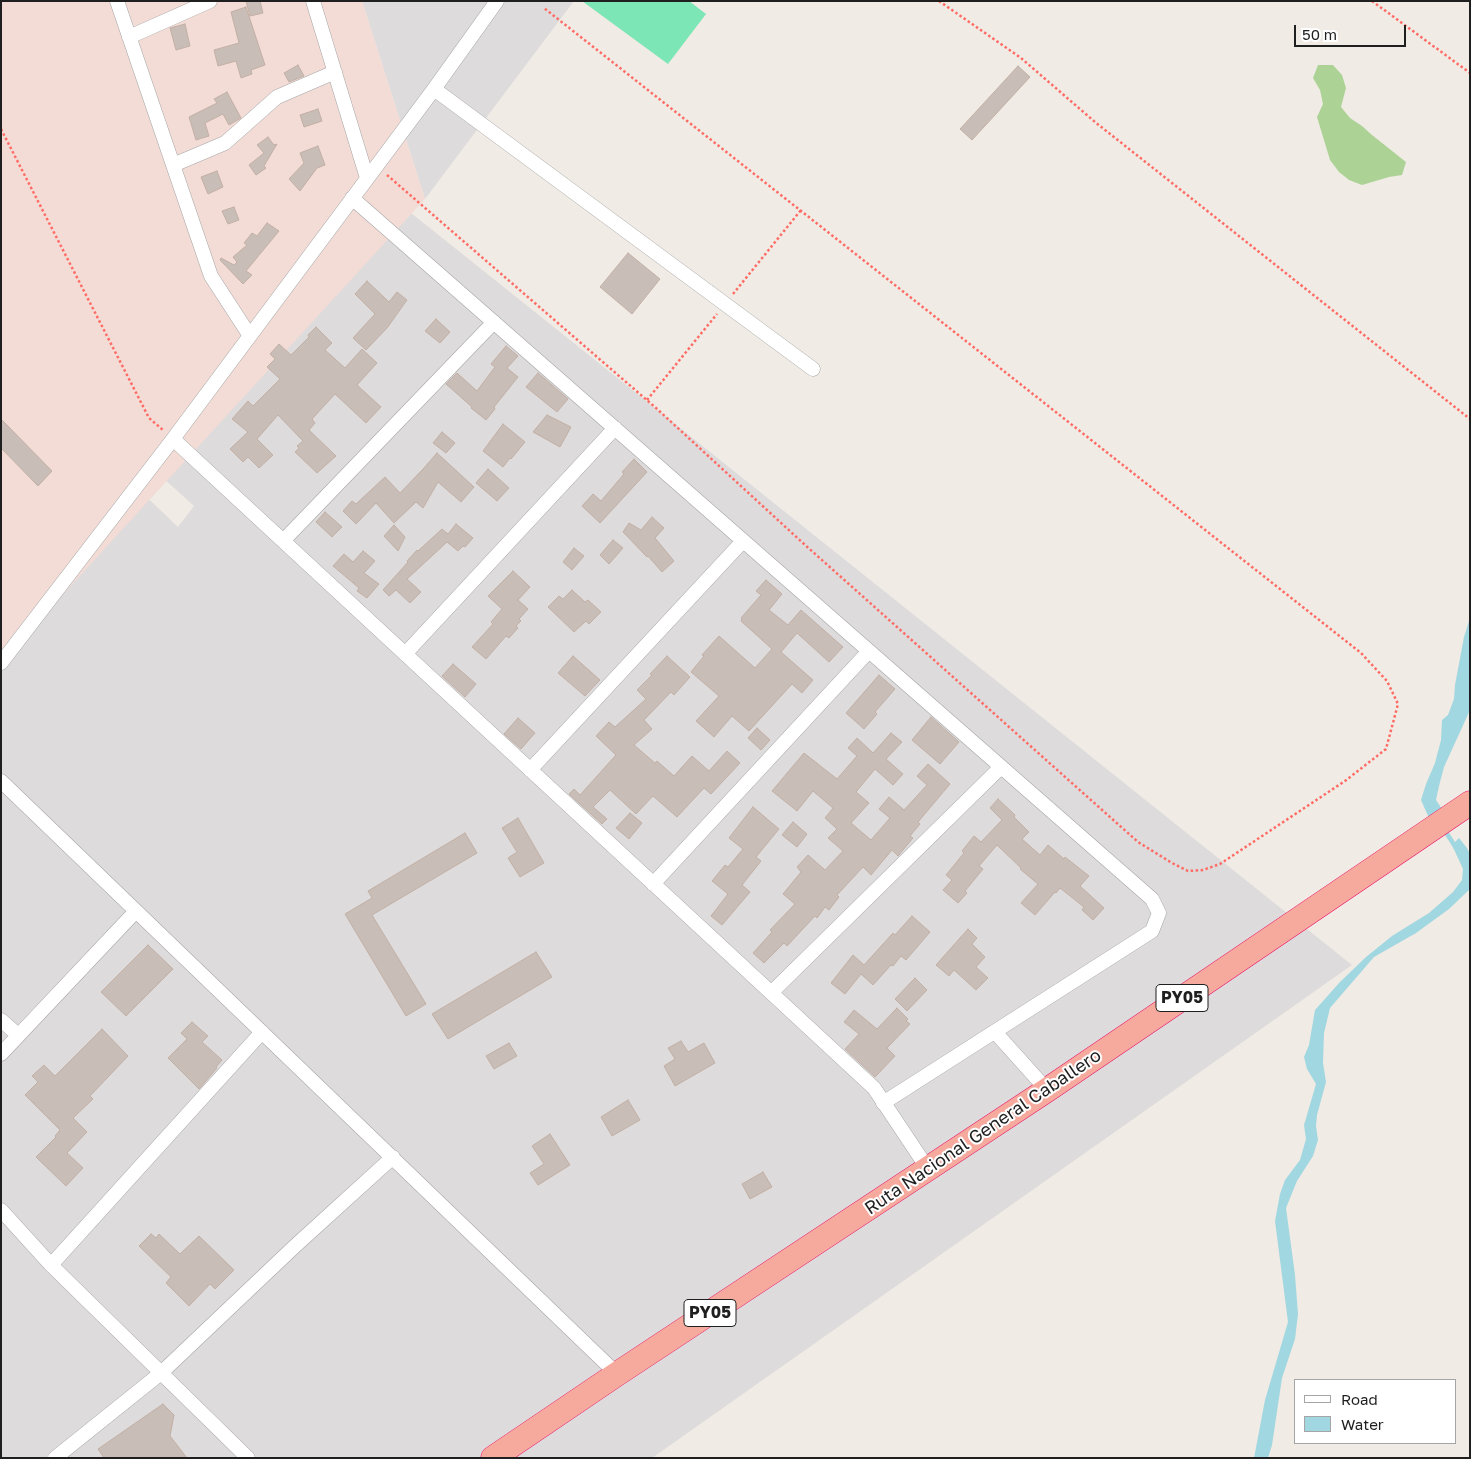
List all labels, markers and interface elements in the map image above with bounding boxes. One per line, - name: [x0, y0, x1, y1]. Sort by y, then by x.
- scale bar: [1296, 15, 1408, 47]
- text: 50 m: [1302, 25, 1337, 43]
- road number: PY05: [1156, 984, 1208, 1011]
- street label: Ruta Nacional General Caballero: [861, 1045, 1105, 1219]
- road number: PY05: [684, 1300, 736, 1326]
- legend: [1294, 1379, 1456, 1444]
- text: Road: [1341, 1390, 1378, 1408]
- text: Water: [1341, 1415, 1384, 1433]

